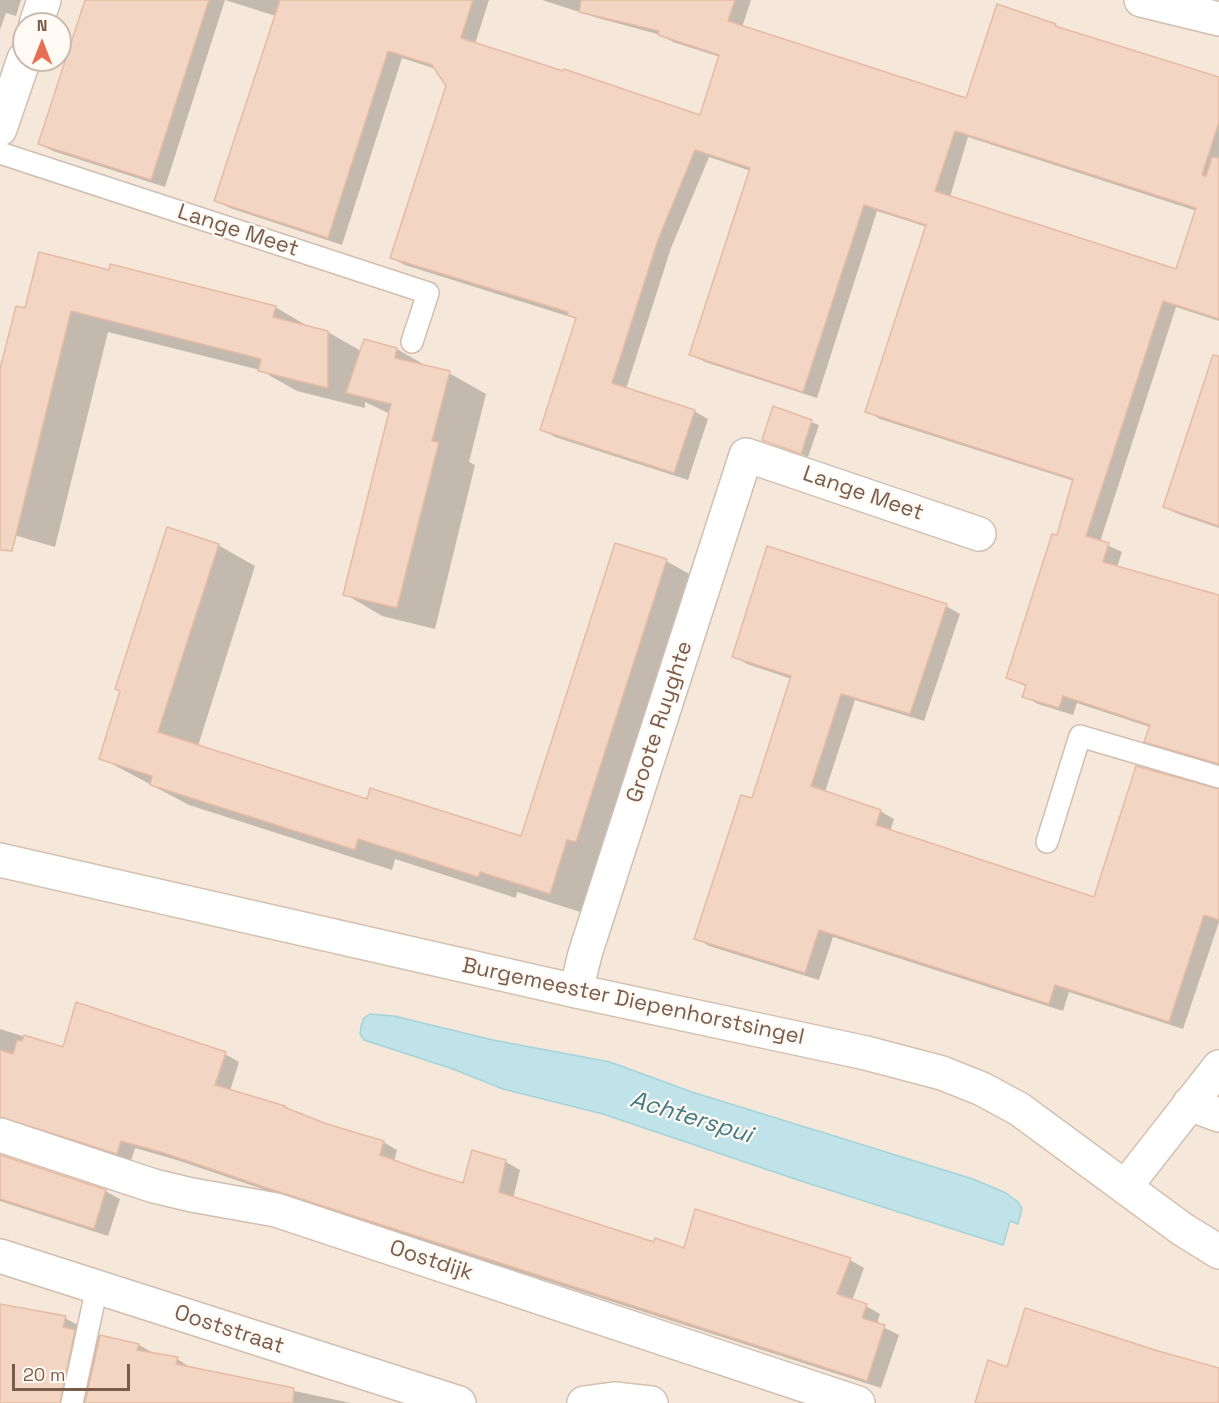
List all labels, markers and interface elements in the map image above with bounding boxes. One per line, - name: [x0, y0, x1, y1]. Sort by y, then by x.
- north arrow: [12, 12, 72, 72]
- text: N: [37, 15, 47, 36]
- street label: Lange Meet: [174, 199, 302, 263]
- street label: Lange Meet: [799, 461, 927, 527]
- street label: Groote Ruyghte: [621, 638, 699, 806]
- street label: Burgemeester Diepenhorstsingel: [459, 953, 807, 1051]
- water label: Achterspui: [626, 1086, 756, 1150]
- street label: Oostdijk: [386, 1235, 476, 1287]
- street label: Ooststraat: [171, 1300, 287, 1360]
- scale bar: [15, 1352, 134, 1390]
- text: 20 m: [23, 1363, 66, 1386]

